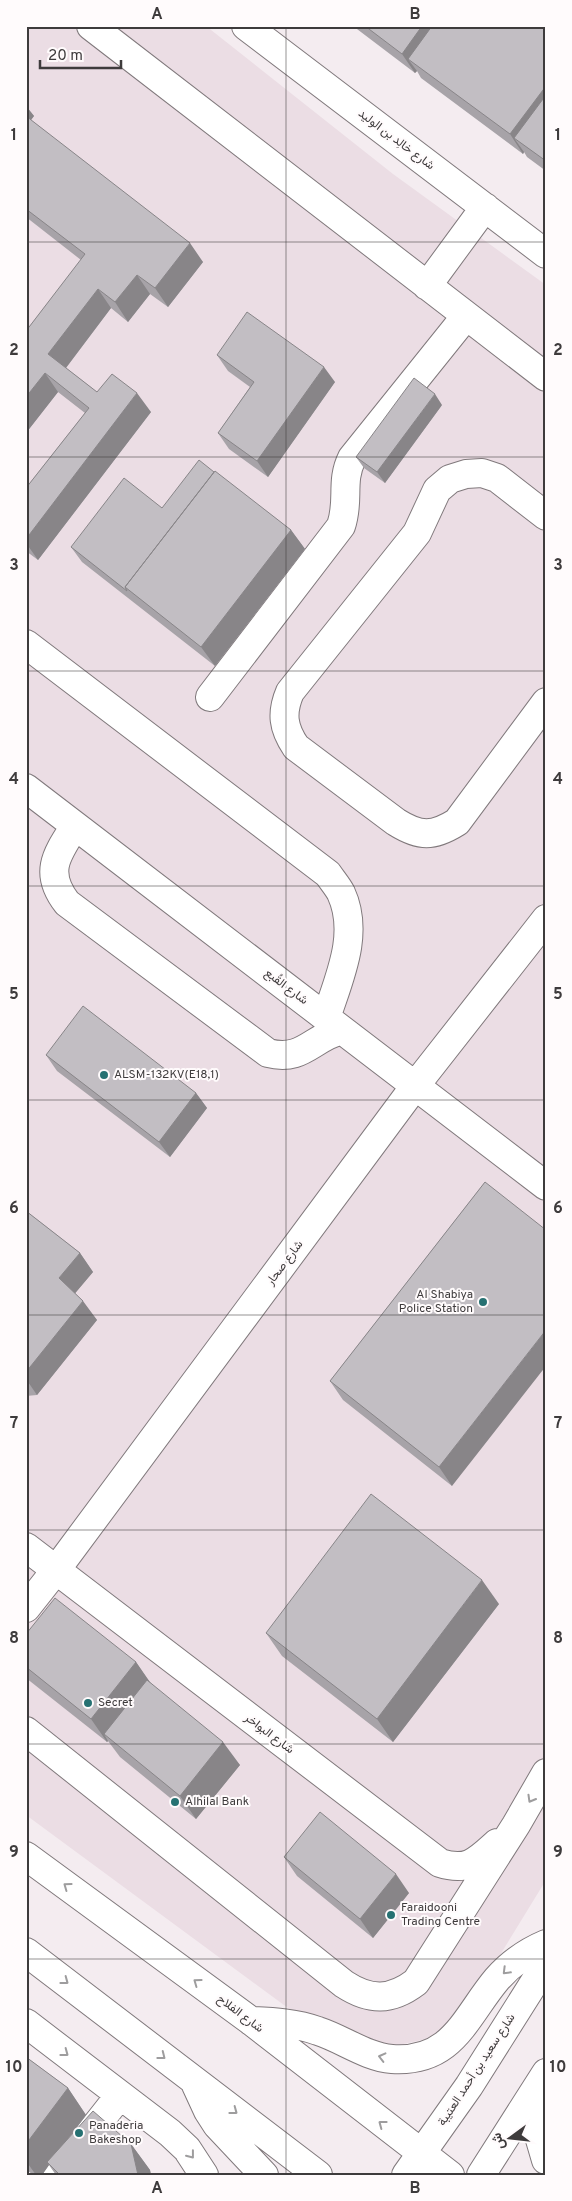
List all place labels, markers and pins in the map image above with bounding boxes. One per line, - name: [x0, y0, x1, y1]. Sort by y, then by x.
- place label: ALSM-132KV(E18,1): [114, 1067, 219, 1083]
- marker: ALSM-132KV(E18,1): [98, 1069, 110, 1081]
- place label: Al Shabiya Police Station: [399, 1287, 473, 1317]
- marker: Al Shabiya Police Station: [477, 1296, 489, 1308]
- place label: Secret: [98, 1695, 133, 1711]
- marker: Secret: [82, 1697, 94, 1709]
- place label: Alhilal Bank: [185, 1794, 249, 1810]
- marker: Alhilal Bank: [169, 1796, 181, 1808]
- place label: Faraidooni Trading Centre: [401, 1900, 480, 1930]
- marker: Faraidooni Trading Centre: [385, 1909, 397, 1921]
- place label: Panaderia Bakeshop: [89, 2118, 143, 2148]
- marker: Panaderia Bakeshop: [73, 2127, 85, 2139]

